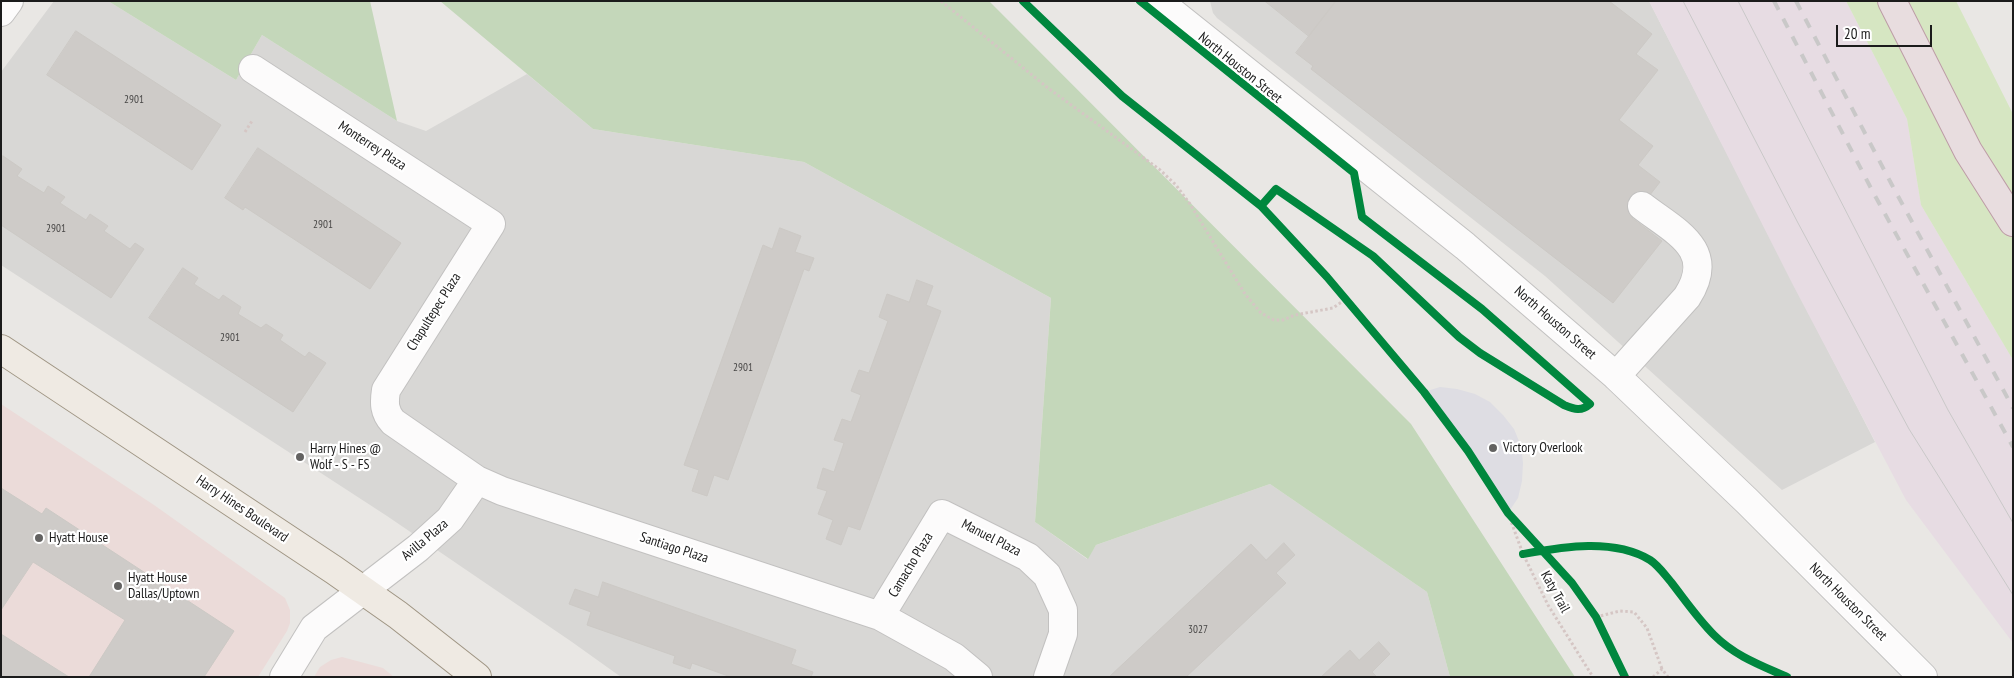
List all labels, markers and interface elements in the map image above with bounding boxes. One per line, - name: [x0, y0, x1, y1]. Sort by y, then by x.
- scale bar: [1839, 15, 1935, 47]
- text: 20 m: [1844, 24, 1870, 43]
- street label: North Houston Street: [1195, 29, 1285, 107]
- house number: 2901: [124, 93, 144, 107]
- street label: Monterrey Plaza: [335, 118, 409, 174]
- house number: 2901: [313, 218, 333, 232]
- house number: 2901: [46, 222, 66, 236]
- street label: Chapultepec Plaza: [403, 270, 465, 354]
- street label: North Houston Street: [1511, 283, 1599, 363]
- house number: 2901: [220, 331, 240, 345]
- house number: 2901: [733, 361, 753, 375]
- place label: Victory Overlook: [1503, 440, 1583, 456]
- place label: Harry Hines @ Wolf - S - FS: [310, 441, 381, 474]
- marker: Victory Overlook: [1487, 442, 1499, 454]
- marker: Harry Hines @ Wolf - S - FS: [294, 451, 306, 463]
- street label: Harry Hines Boulevard: [193, 472, 291, 546]
- street label: Avilla Plaza: [398, 516, 452, 564]
- street label: Manuel Plaza: [958, 516, 1024, 560]
- street label: Santiago Plaza: [638, 529, 710, 567]
- place label: Hyatt House: [49, 530, 108, 546]
- street label: Camacho Plaza: [885, 530, 937, 600]
- marker: Hyatt House: [33, 532, 45, 544]
- street label: North Houston Street: [1806, 560, 1890, 644]
- street label: Katy Trail: [1537, 568, 1573, 616]
- place label: Hyatt House Dallas/Uptown: [128, 570, 199, 602]
- marker: Hyatt House Dallas/Uptown: [112, 580, 124, 592]
- house number: 3027: [1188, 623, 1208, 637]

